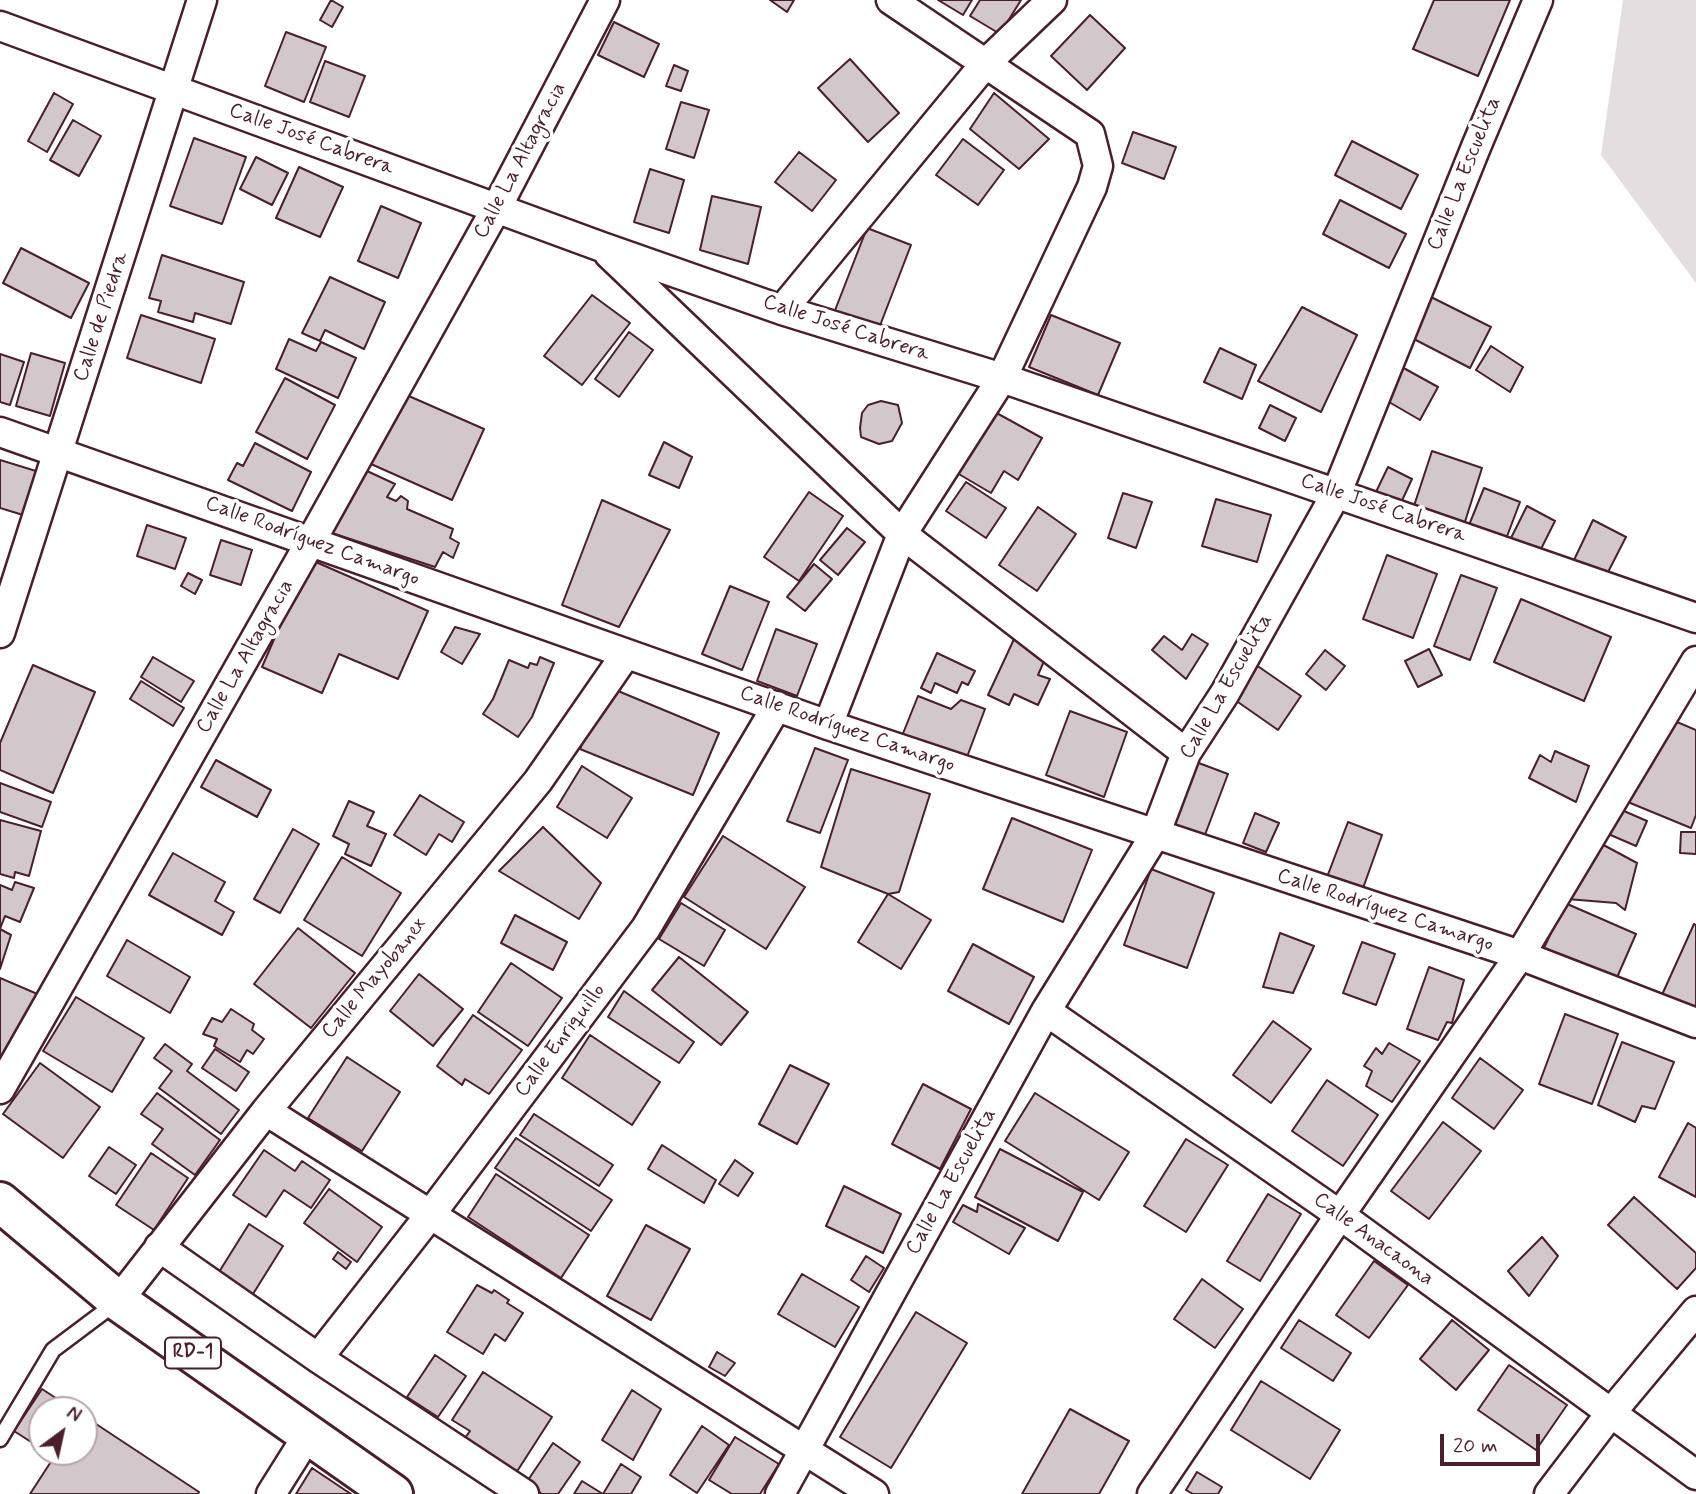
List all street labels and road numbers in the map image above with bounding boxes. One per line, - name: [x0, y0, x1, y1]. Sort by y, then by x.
- street label: Calle La Altagracia: [469, 79, 573, 243]
- street label: Calle La Escuelita: [1423, 93, 1507, 255]
- street label: Calle José Cabrera: [225, 98, 397, 182]
- street label: Calle de Piedra: [69, 249, 135, 385]
- street label: Calle José Cabrera: [760, 290, 932, 368]
- street label: Calle José Cabrera: [1297, 469, 1469, 549]
- street label: Calle Rodríguez Camargo: [201, 491, 423, 593]
- street label: Calle La Altagracia: [192, 576, 300, 738]
- street label: Calle La Escuelita: [1175, 610, 1279, 764]
- street label: Calle Rodríguez Camargo: [736, 681, 958, 779]
- street label: Calle Rodríguez Camargo: [1274, 864, 1496, 958]
- street label: Calle Mayobanex: [317, 913, 433, 1045]
- street label: Calle Enriquillo: [510, 979, 612, 1103]
- street label: Calle La Escuelita: [901, 1104, 1003, 1260]
- street label: Calle Anacaona: [1308, 1188, 1438, 1292]
- road number: RD-1: [165, 1338, 221, 1368]

